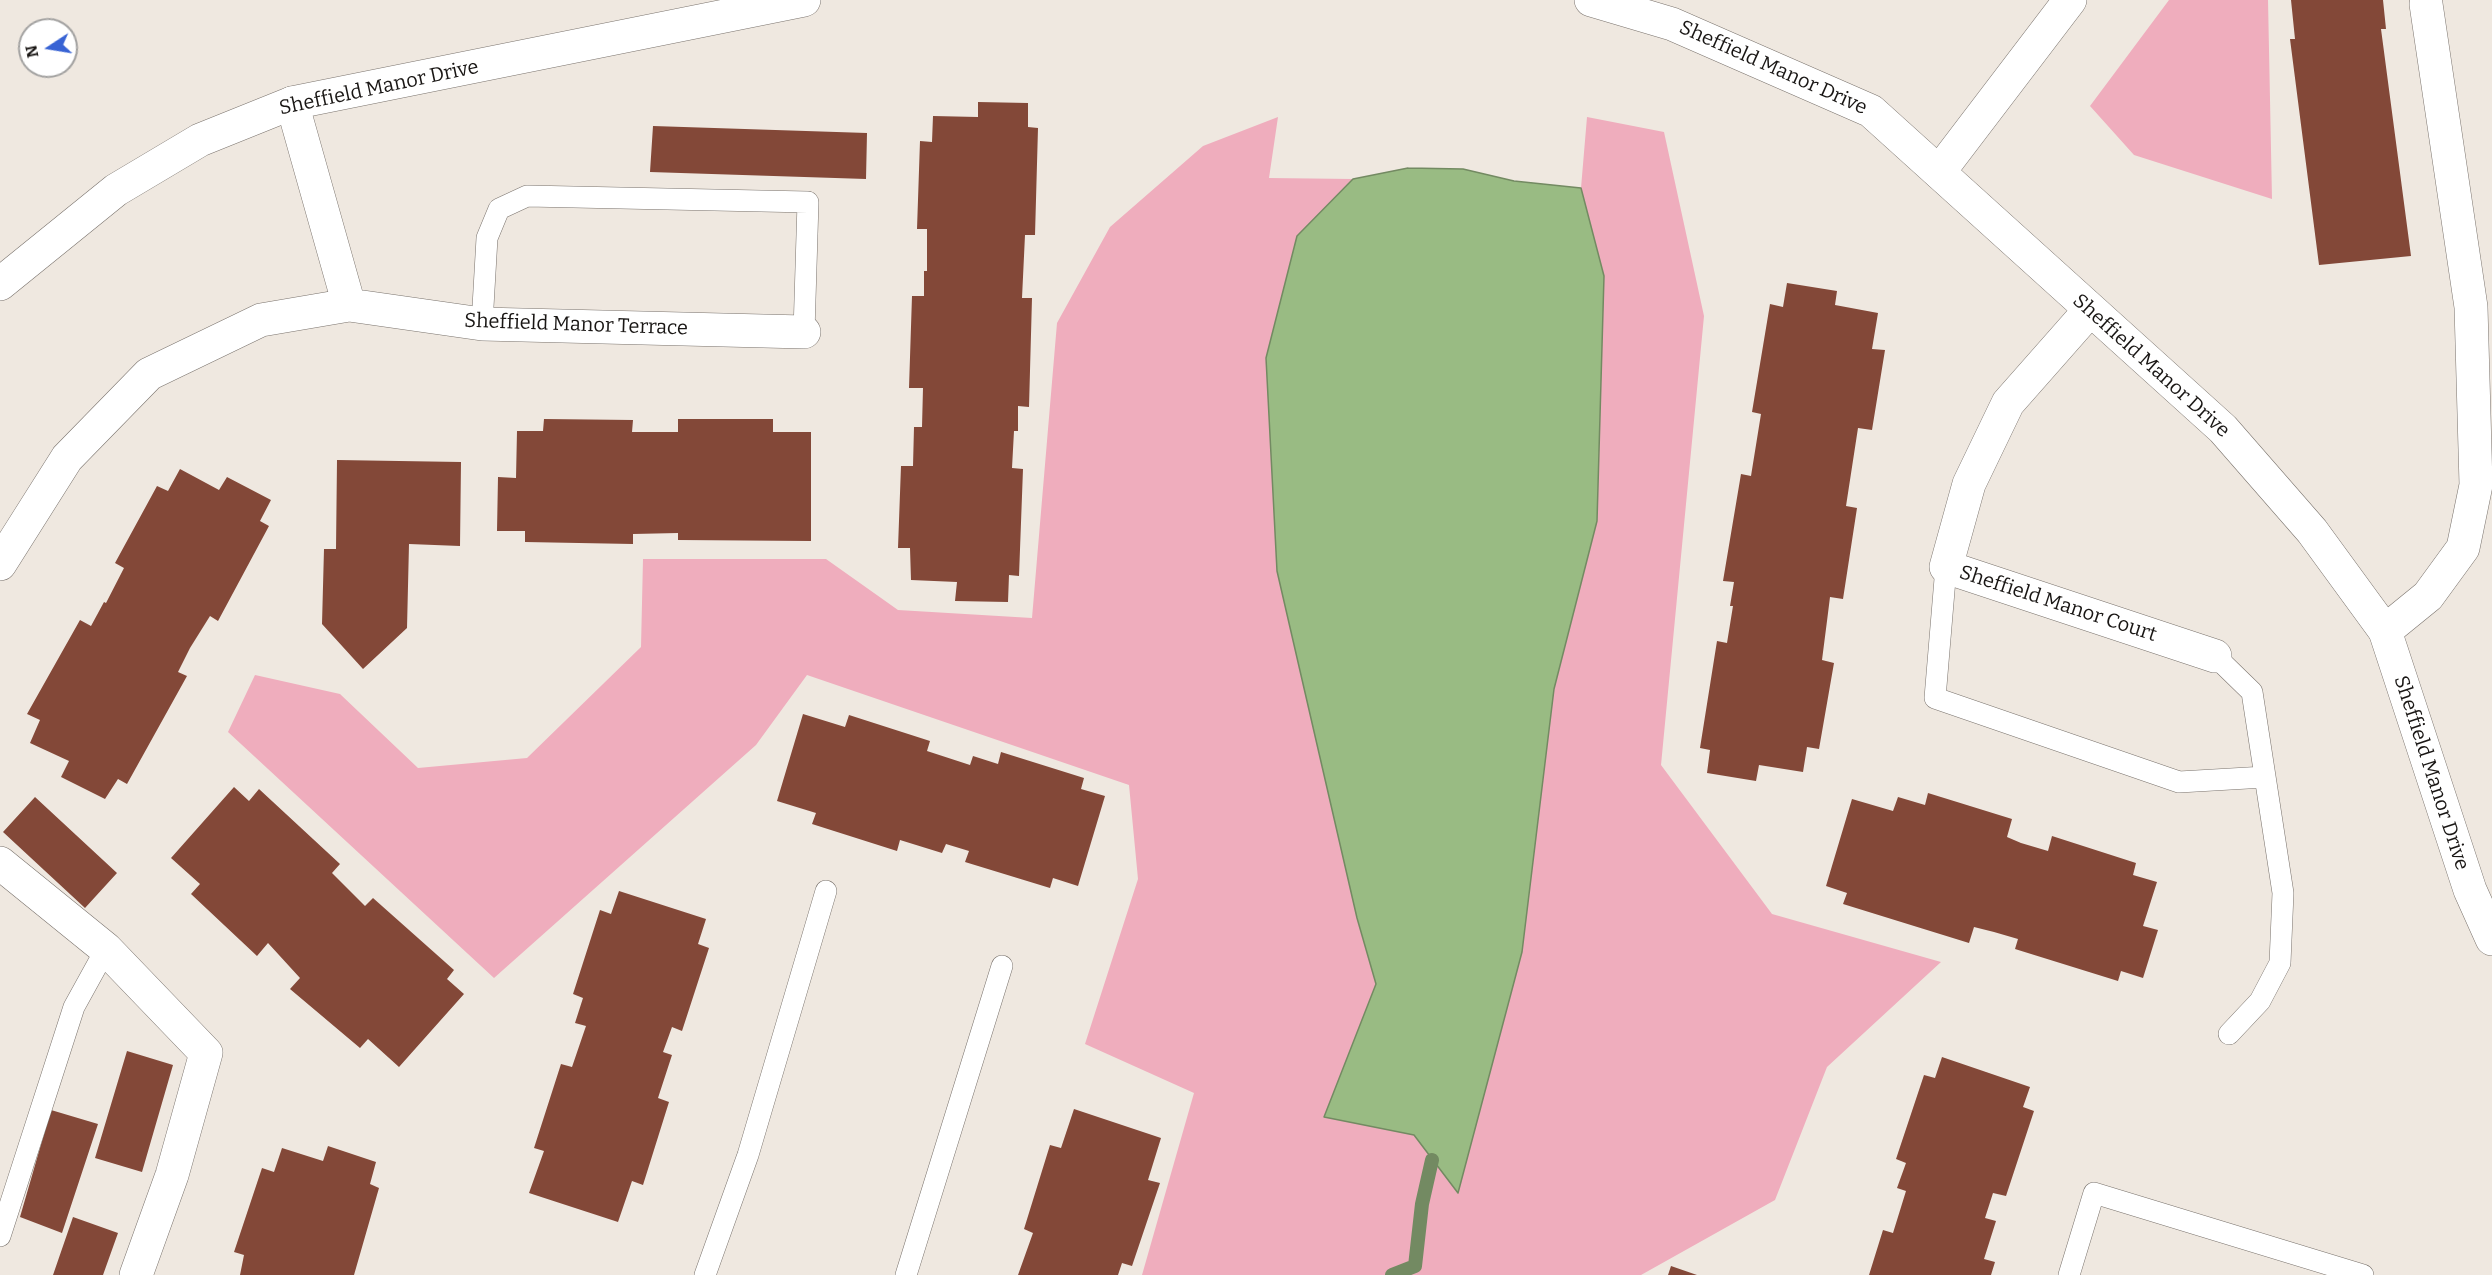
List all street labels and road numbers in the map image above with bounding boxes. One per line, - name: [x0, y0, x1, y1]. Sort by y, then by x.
- street label: Sheffield Manor Drive: [1675, 16, 1871, 120]
- street label: Sheffield Manor Drive: [277, 55, 481, 121]
- street label: Sheffield Manor Drive: [2068, 289, 2234, 443]
- street label: Sheffield Manor Terrace: [464, 309, 688, 341]
- street label: Sheffield Manor Court: [1956, 561, 2160, 647]
- street label: Sheffield Manor Drive: [2388, 673, 2474, 873]

